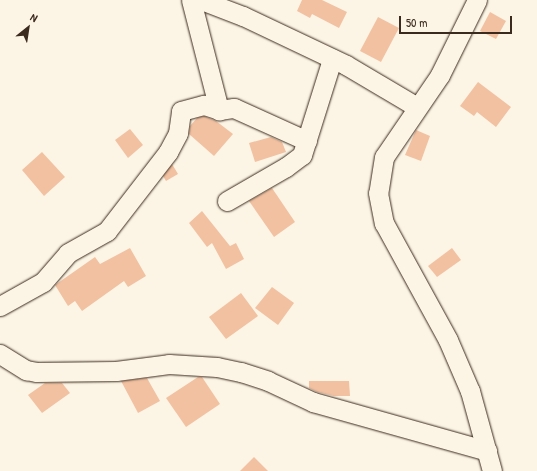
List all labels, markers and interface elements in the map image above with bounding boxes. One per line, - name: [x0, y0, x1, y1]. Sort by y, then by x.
- north arrow: [8, 8, 48, 48]
- scale bar: [401, 8, 514, 34]
- text: N: [28, 10, 40, 25]
- text: 50 m: [406, 14, 427, 31]

